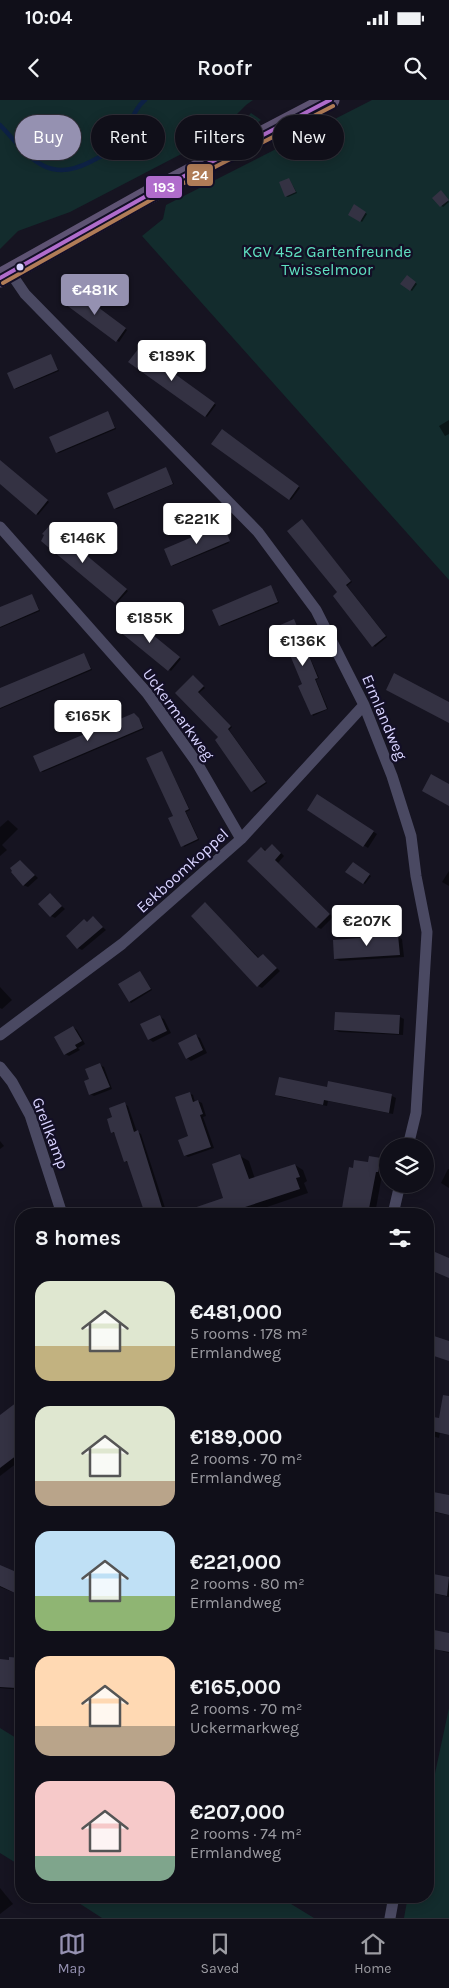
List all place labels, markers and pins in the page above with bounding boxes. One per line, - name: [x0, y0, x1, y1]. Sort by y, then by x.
- unlabelled marker: [15, 262, 25, 272]
- pin: €481K: [60, 274, 130, 316]
- pin: €189K: [137, 340, 207, 382]
- pin: €221K: [162, 502, 232, 545]
- pin: €146K: [48, 522, 118, 564]
- pin: €185K: [115, 602, 185, 644]
- pin: €136K: [268, 624, 338, 667]
- pin: €165K: [53, 700, 123, 742]
- pin: €207K: [332, 904, 402, 947]

